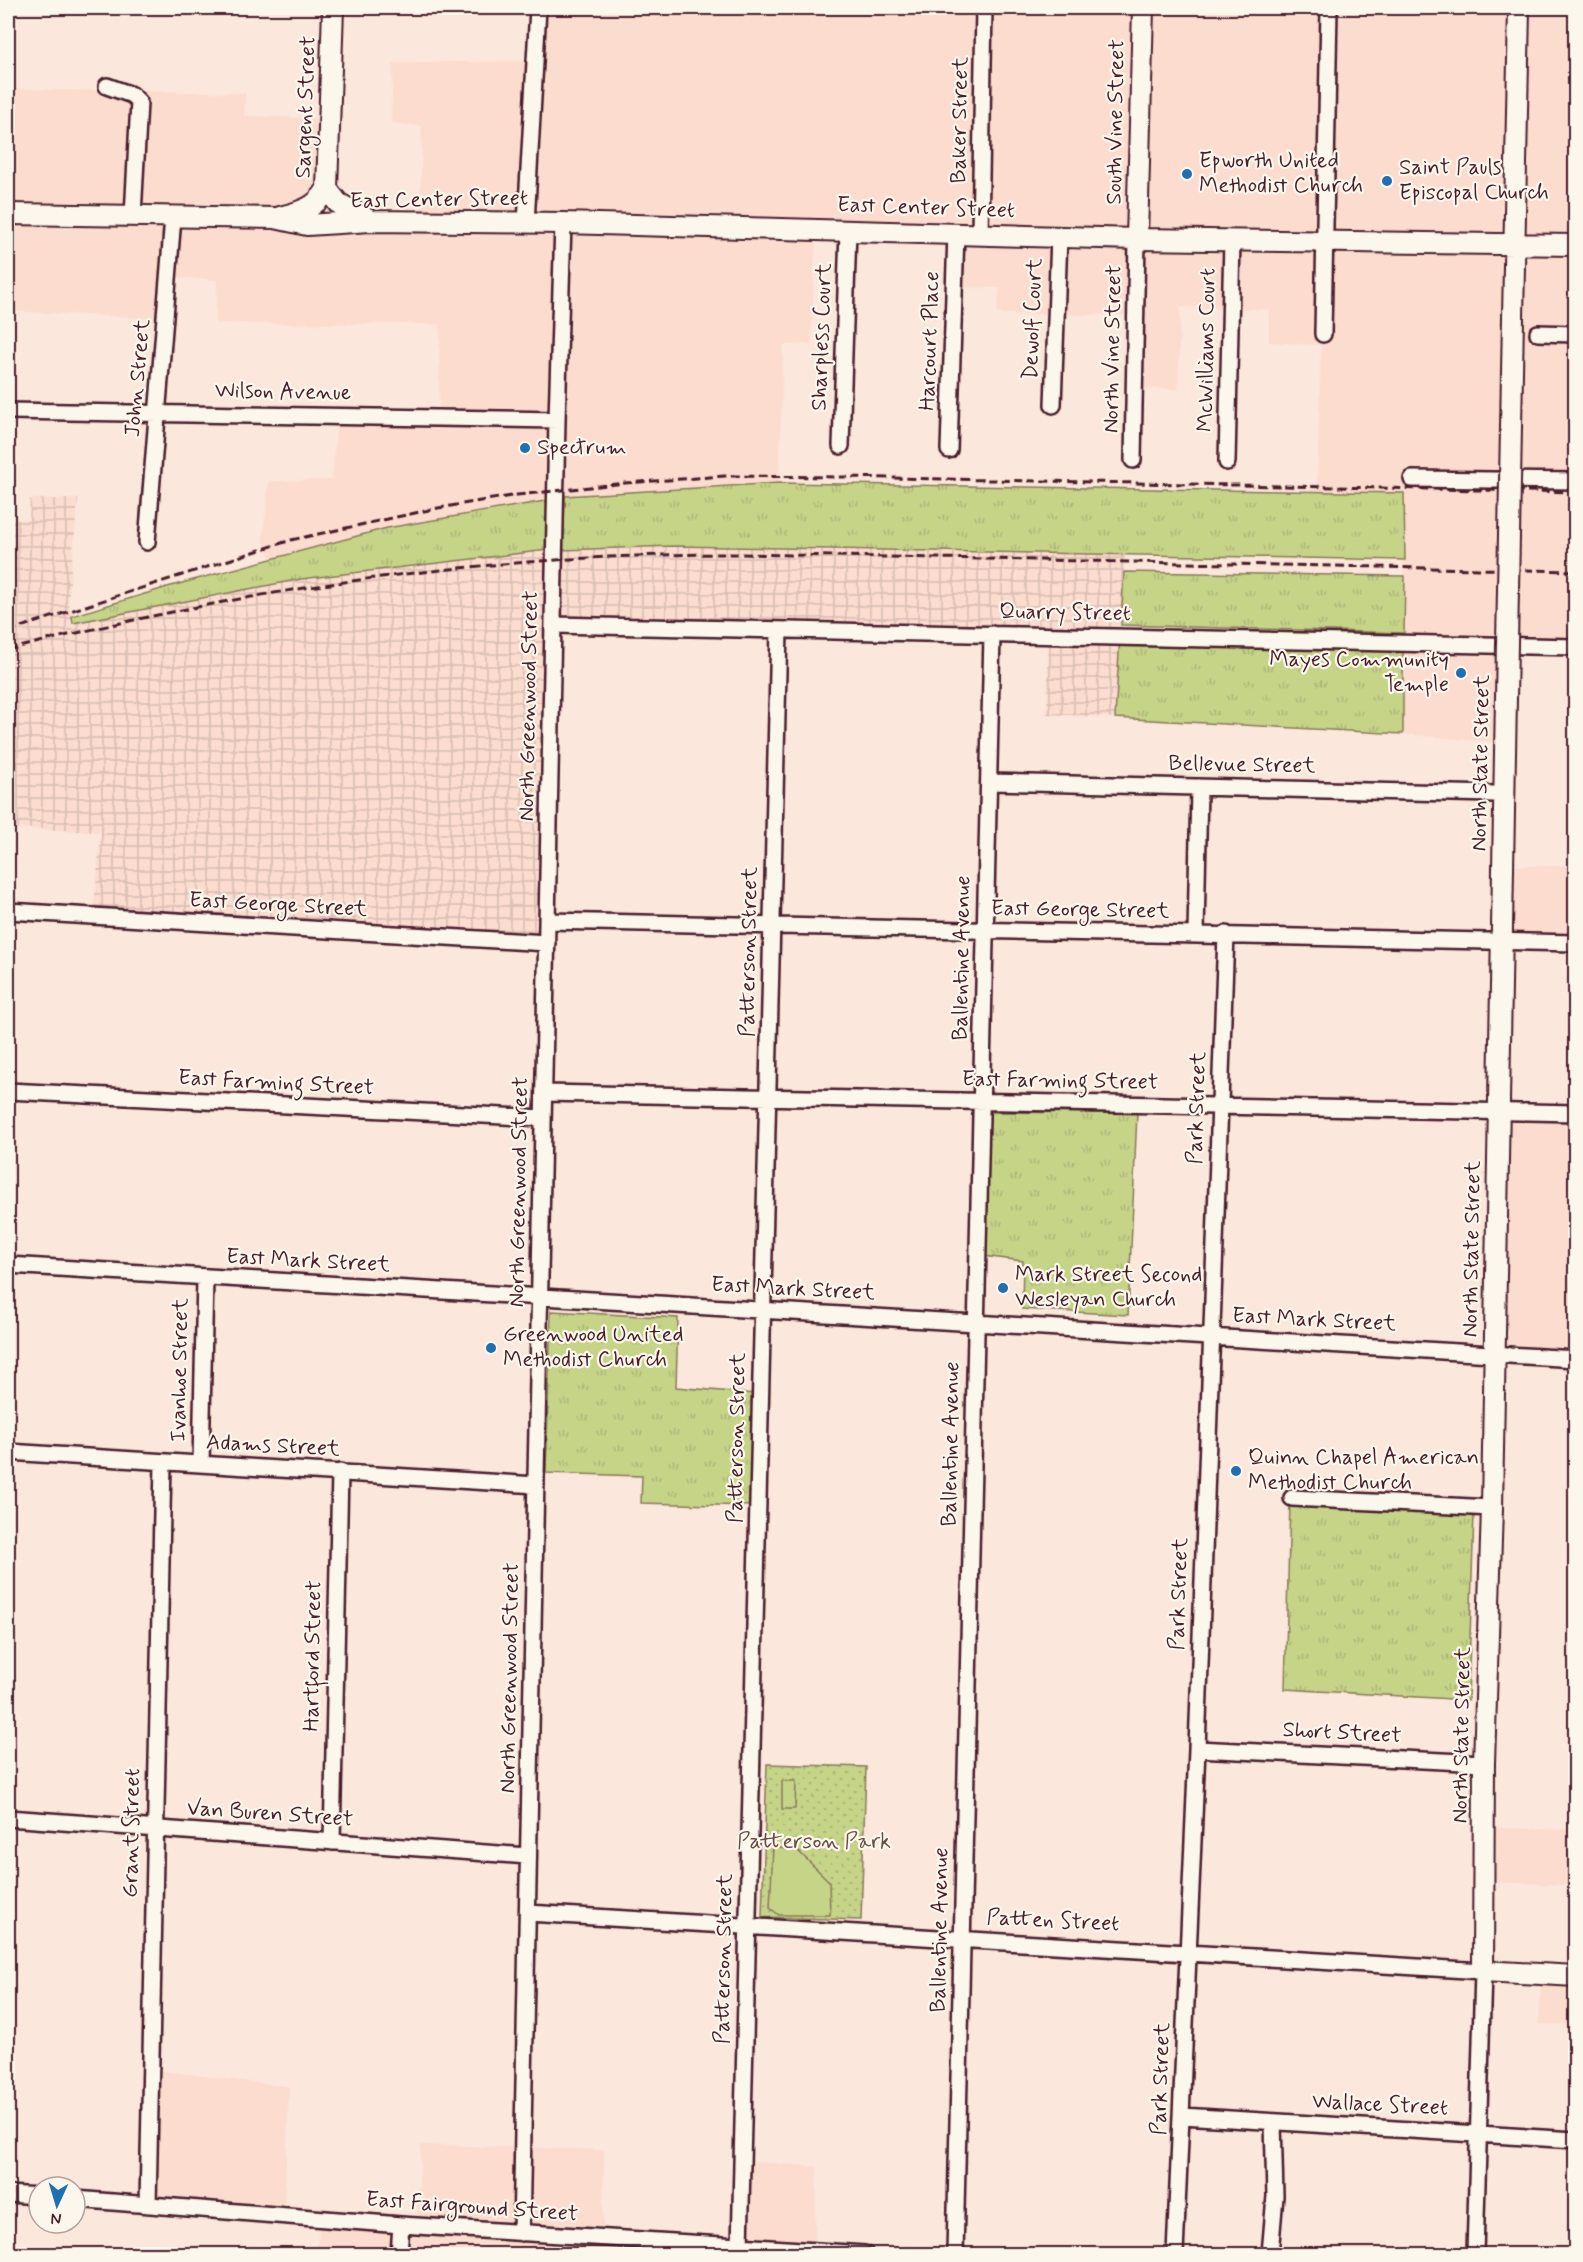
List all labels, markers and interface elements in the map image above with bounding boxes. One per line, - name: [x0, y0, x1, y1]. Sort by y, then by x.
- street label: Sargent Street: [290, 35, 325, 179]
- street label: South Vine Street: [1101, 39, 1131, 205]
- street label: Baker Street: [945, 56, 975, 184]
- place label: Epworth United Methodist Church: [1199, 147, 1363, 200]
- place label: Saint Pauls Episcopal Church: [1399, 154, 1549, 207]
- marker: Epworth United Methodist Church: [1180, 167, 1194, 181]
- marker: Saint Pauls Episcopal Church: [1380, 174, 1394, 188]
- street label: East Center Street: [350, 184, 528, 216]
- street label: East Center Street: [837, 191, 1015, 225]
- street label: Dewolf Court: [1017, 258, 1049, 380]
- street label: Sharpless Court: [805, 263, 839, 411]
- street label: North Vine Street: [1098, 264, 1128, 434]
- street label: McWilliams Court: [1192, 268, 1222, 432]
- street label: Harcourt Place: [914, 271, 946, 411]
- street label: John Street: [119, 318, 157, 438]
- street label: Wilson Avenue: [215, 377, 351, 407]
- place label: Spectrum: [537, 434, 626, 462]
- marker: Spectrum: [518, 441, 532, 455]
- street label: North Greenwood Street: [513, 590, 545, 822]
- street label: Quarry Street: [999, 598, 1131, 628]
- place label: Mayes Community Temple: [1269, 646, 1449, 699]
- marker: Mayes Community Temple: [1454, 666, 1468, 680]
- street label: North State Street: [1465, 674, 1497, 852]
- street label: Bellevue Street: [1168, 750, 1316, 780]
- street label: Patterson Street: [734, 866, 764, 1037]
- street label: Ballentine Avenue: [947, 875, 977, 1041]
- street label: East George Street: [188, 886, 368, 927]
- street label: East George Street: [991, 894, 1169, 929]
- street label: Park Street: [1181, 1051, 1213, 1165]
- street label: East Farming Street: [177, 1064, 375, 1105]
- street label: East Farming Street: [962, 1065, 1158, 1100]
- street label: North Greenwood Street: [503, 1076, 535, 1308]
- street label: North State Street: [1456, 1160, 1488, 1338]
- street label: East Mark Street: [225, 1243, 391, 1279]
- place label: Mark Street Second Wesleyan Church: [1015, 1261, 1202, 1314]
- street label: East Mark Street: [710, 1271, 876, 1307]
- marker: Mark Street Second Wesleyan Church: [996, 1281, 1010, 1295]
- street label: Ivanhoe Street: [165, 1298, 195, 1442]
- street label: East Mark Street: [1231, 1302, 1397, 1338]
- place label: Greenwood United Methodist Church: [503, 1321, 684, 1374]
- marker: Greenwood United Methodist Church: [484, 1341, 498, 1355]
- street label: Patterson Street: [722, 1352, 752, 1523]
- street label: Ballentine Avenue: [936, 1361, 966, 1527]
- street label: Adams Street: [205, 1429, 341, 1463]
- place label: Quinn Chapel American Methodist Church: [1248, 1444, 1479, 1497]
- marker: Quinn Chapel American Methodist Church: [1229, 1464, 1243, 1478]
- street label: Park Street: [1163, 1537, 1195, 1651]
- street label: North Greenwood Street: [494, 1562, 526, 1794]
- street label: Hartford Street: [298, 1580, 330, 1732]
- street label: North State Street: [1446, 1646, 1478, 1824]
- street label: Short Street: [1282, 1716, 1402, 1750]
- street label: Grant Street: [117, 1768, 147, 1898]
- street label: Van Buren Street: [186, 1794, 354, 1834]
- park label: Patterson Park: [737, 1828, 891, 1856]
- street label: Ballentine Avenue: [925, 1847, 955, 2013]
- street label: Patterson Street: [709, 1873, 739, 2044]
- street label: Patten Street: [986, 1904, 1120, 1938]
- street label: Park Street: [1145, 2022, 1177, 2136]
- street label: Wallace Street: [1311, 2087, 1449, 2123]
- north arrow: [27, 2175, 87, 2235]
- street label: East Fairground Street: [365, 2186, 579, 2231]
- text: N: [50, 2208, 62, 2229]

